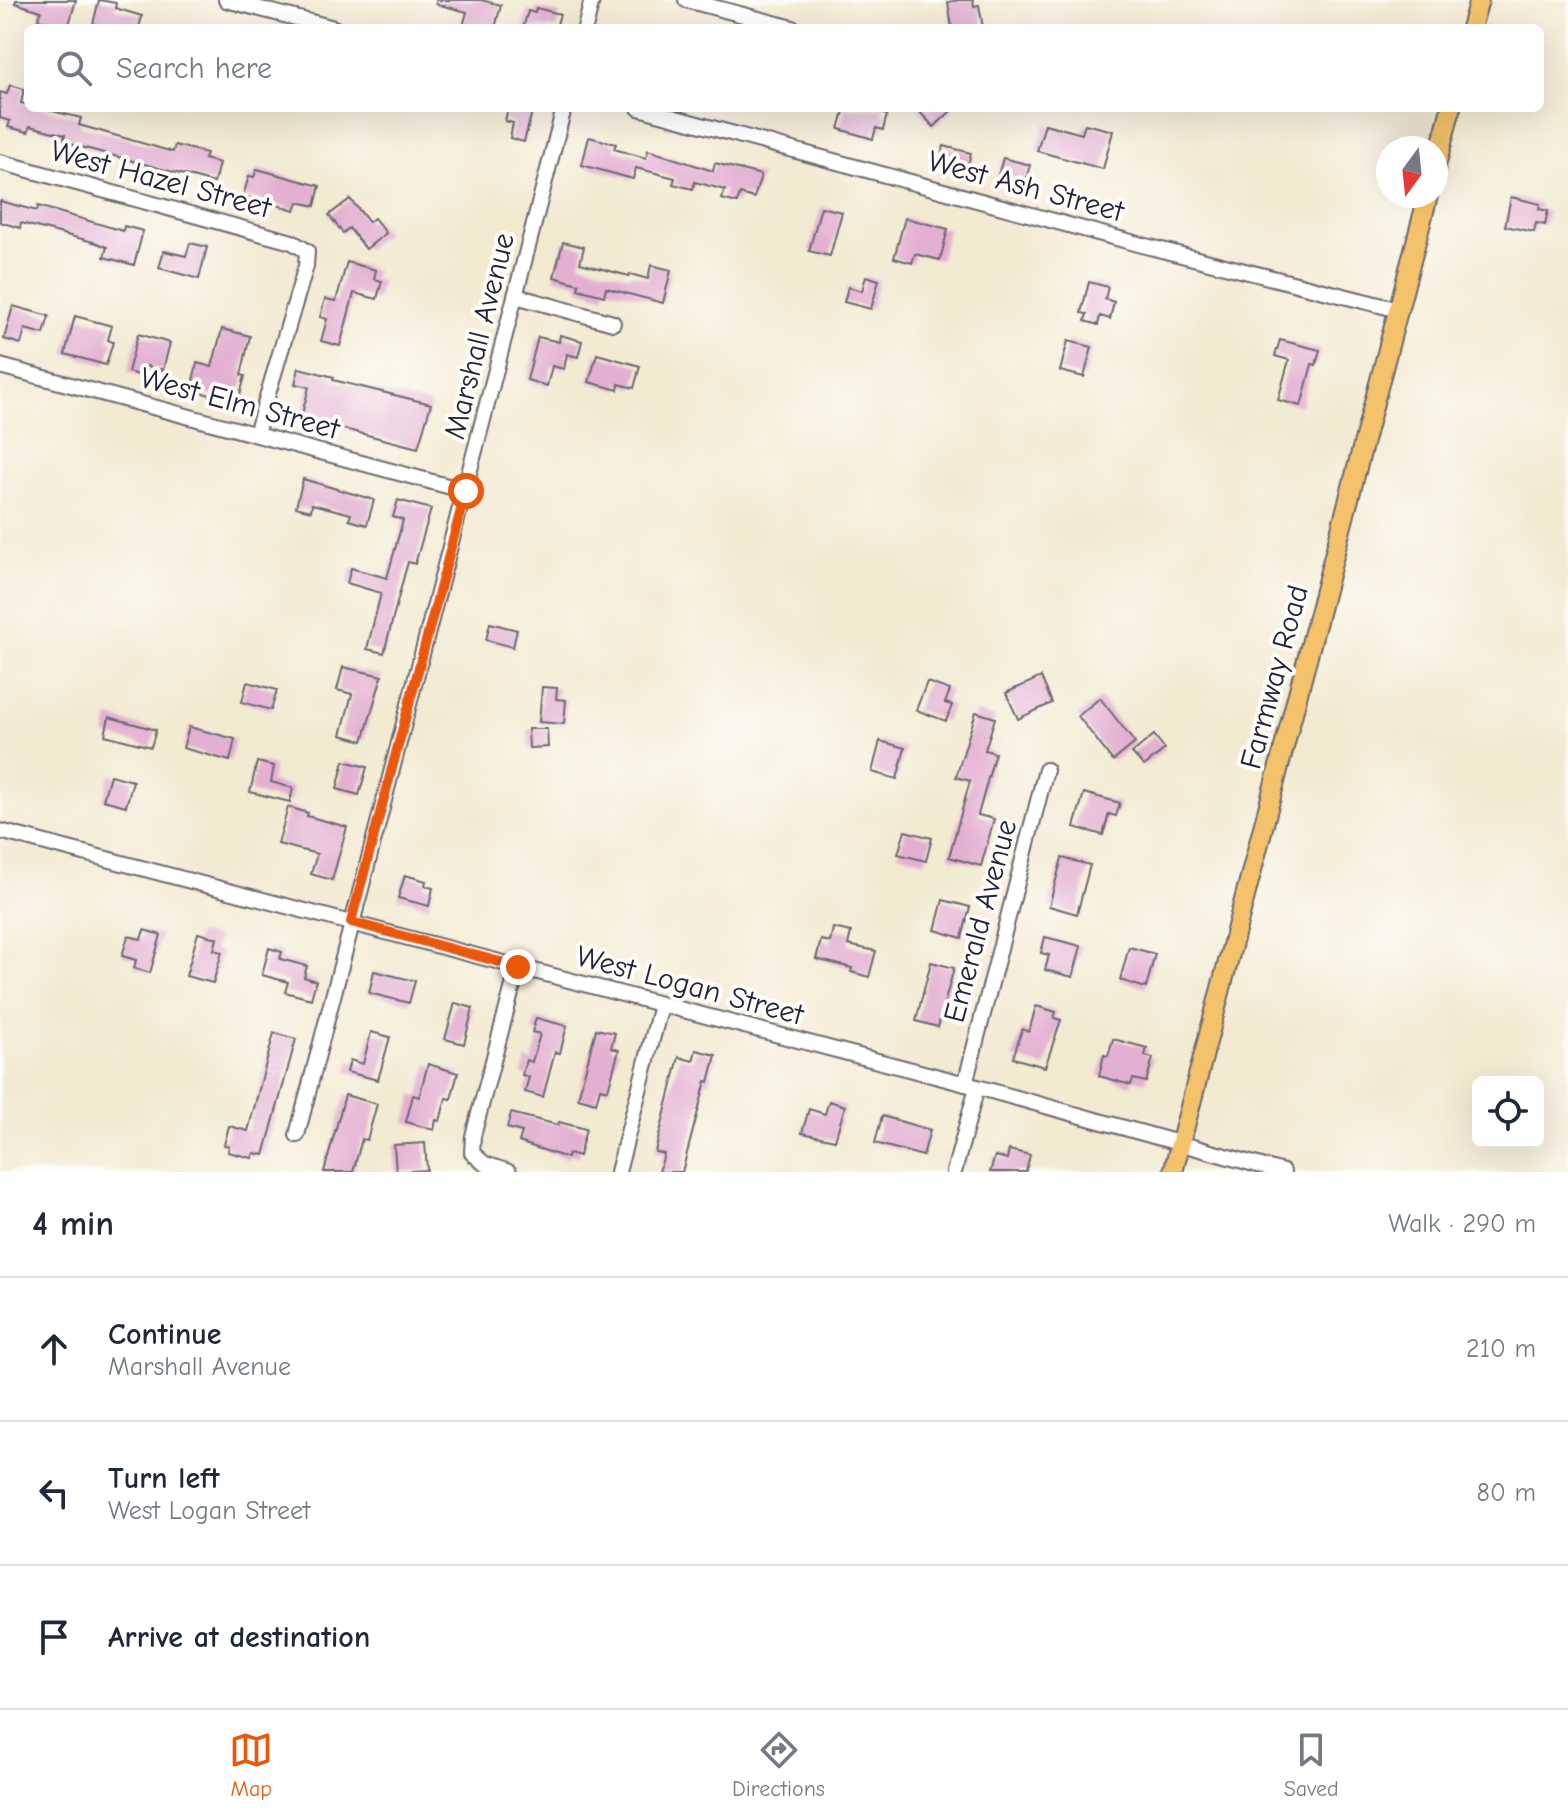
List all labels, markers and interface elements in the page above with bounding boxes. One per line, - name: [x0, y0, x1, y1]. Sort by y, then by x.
- search box: [24, 24, 1544, 112]
- icon: search: [52, 46, 96, 90]
- text: Search here: [116, 51, 272, 86]
- street label: West Hazel Street: [47, 133, 276, 226]
- north arrow: [1376, 136, 1448, 208]
- street label: West Ash Street: [924, 144, 1129, 230]
- street label: Marshall Avenue: [437, 229, 522, 443]
- street label: West Elm Street: [136, 360, 345, 447]
- route start: [448, 473, 484, 509]
- street label: Farmway Road: [1233, 581, 1316, 773]
- street label: Emerald Avenue: [937, 816, 1024, 1026]
- street label: West Logan Street: [573, 938, 809, 1033]
- route end: [500, 949, 536, 985]
- map controls: [1472, 1076, 1544, 1148]
- button: locate: [1472, 1076, 1544, 1148]
- text: 4 min: [32, 1204, 114, 1244]
- text: Walk · 290 m: [1388, 1209, 1536, 1239]
- text: Continue: [108, 1317, 222, 1352]
- icon: ahead: [32, 1327, 76, 1371]
- text: 210 m: [1466, 1334, 1536, 1364]
- text: Marshall Avenue: [108, 1352, 291, 1382]
- text: Turn left: [108, 1461, 220, 1496]
- icon: left: [32, 1471, 76, 1515]
- text: 80 m: [1477, 1478, 1536, 1508]
- text: West Logan Street: [108, 1496, 310, 1526]
- icon: arrive: [32, 1615, 76, 1659]
- text: Arrive at destination: [108, 1620, 370, 1655]
- tab: Map: [229, 1728, 273, 1802]
- tab: Directions: [732, 1728, 825, 1802]
- tab: Saved: [1284, 1728, 1339, 1802]

